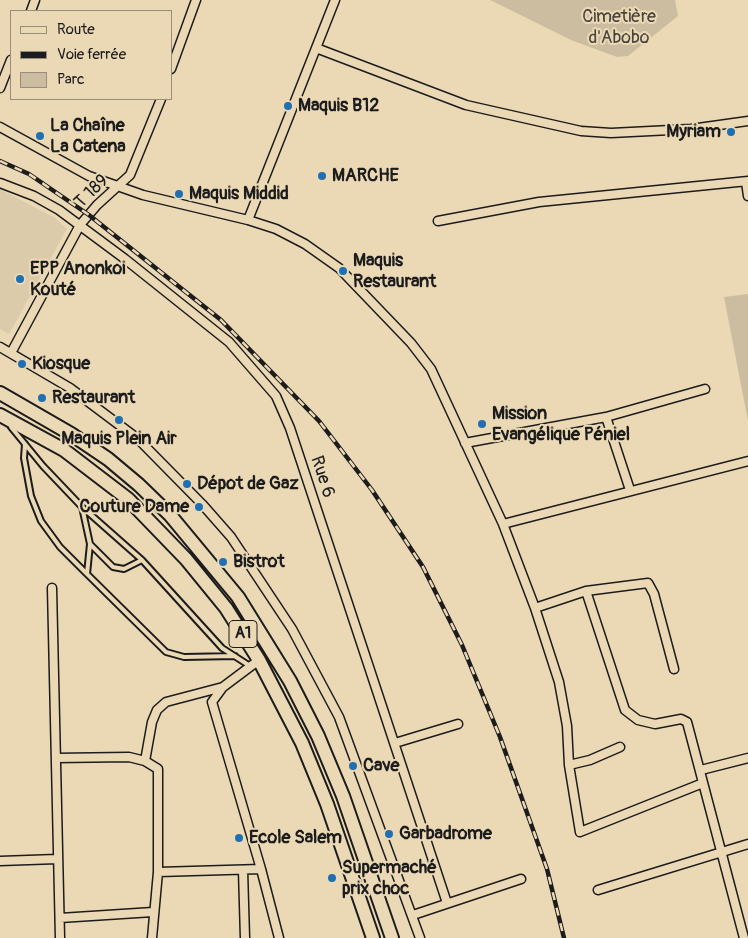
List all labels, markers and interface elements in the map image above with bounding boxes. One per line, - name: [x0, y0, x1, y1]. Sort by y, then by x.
- park label: Cimetière d'Abobo: [582, 6, 656, 48]
- legend: [10, 10, 172, 100]
- text: Route: [57, 20, 95, 39]
- text: Voie ferrée: [57, 45, 126, 64]
- text: Parc: [57, 70, 85, 89]
- place label: Maquis B12: [298, 95, 379, 117]
- marker: Maquis B12: [282, 100, 294, 112]
- place label: La Chaîne La Catena: [50, 115, 126, 158]
- place label: Myriam: [666, 121, 721, 143]
- marker: Myriam: [725, 126, 737, 138]
- marker: La Chaîne La Catena: [34, 130, 46, 142]
- place label: MARCHE: [332, 165, 399, 187]
- marker: MARCHE: [316, 170, 328, 182]
- street label: T 189: [70, 171, 114, 213]
- place label: Maquis Middid: [189, 183, 289, 205]
- marker: Maquis Middid: [173, 188, 185, 200]
- place label: Maquis Restaurant: [353, 250, 436, 292]
- place label: EPP Anonkoi Kouté: [30, 258, 125, 300]
- marker: Maquis Restaurant: [337, 265, 349, 277]
- marker: EPP Anonkoi Kouté: [14, 273, 26, 285]
- place label: Kiosque: [32, 353, 90, 375]
- marker: Kiosque: [16, 358, 28, 370]
- place label: Restaurant: [52, 387, 135, 409]
- marker: Restaurant: [36, 392, 48, 404]
- place label: Mission Evangélique Péniel: [492, 403, 630, 446]
- marker: Maquis Plein Air: [113, 414, 125, 426]
- marker: Mission Evangélique Péniel: [476, 418, 488, 430]
- place label: Maquis Plein Air: [61, 428, 177, 450]
- street label: Rue 6: [305, 453, 339, 501]
- place label: Dépot de Gaz: [197, 473, 299, 495]
- marker: Dépot de Gaz: [181, 478, 193, 490]
- place label: Couture Dame: [80, 496, 189, 518]
- marker: Couture Dame: [193, 501, 205, 513]
- place label: Bistrot: [233, 551, 285, 573]
- marker: Bistrot: [217, 556, 229, 568]
- road number: A1: [229, 620, 257, 648]
- place label: Cave: [363, 755, 399, 777]
- marker: Cave: [347, 760, 359, 772]
- place label: Garbadrome: [399, 823, 492, 845]
- place label: Ecole Salem: [249, 827, 342, 849]
- marker: Garbadrome: [383, 828, 395, 840]
- marker: Ecole Salem: [233, 832, 245, 844]
- place label: Supermaché prix choc: [342, 857, 437, 900]
- marker: Supermaché prix choc: [326, 872, 338, 884]

